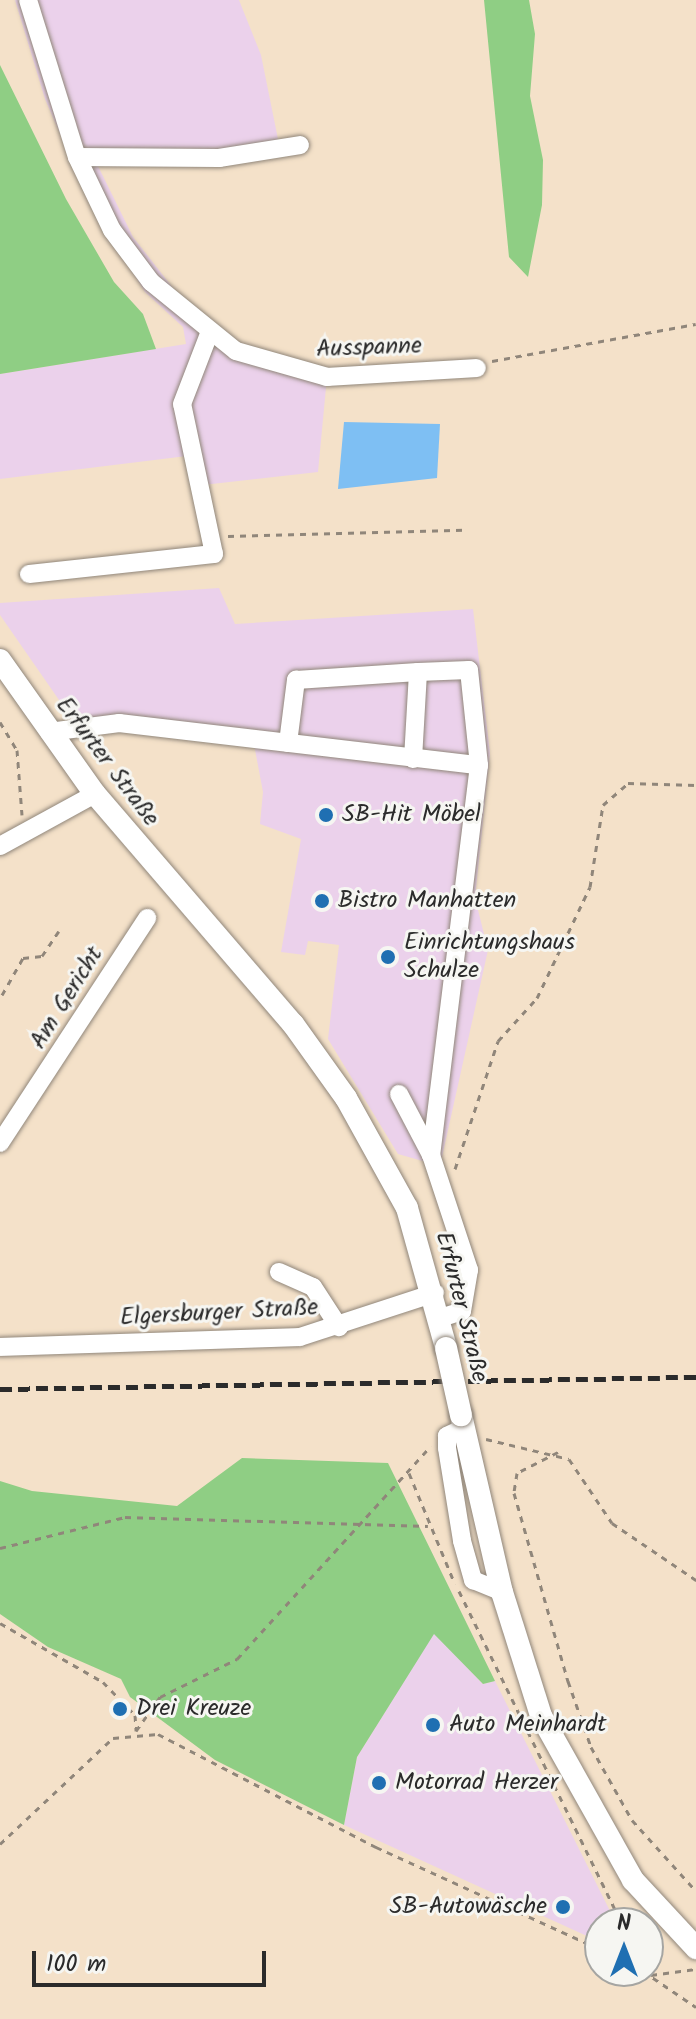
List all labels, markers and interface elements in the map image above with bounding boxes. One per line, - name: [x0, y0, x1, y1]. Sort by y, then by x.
- street label: Ausspanne: [316, 332, 422, 364]
- street label: Erfurter Straße: [49, 692, 165, 832]
- place label: SB-Hit Möbel: [342, 801, 481, 829]
- marker: SB-Hit Möbel: [317, 806, 335, 824]
- place label: Bistro Manhatten: [338, 887, 516, 915]
- marker: Bistro Manhatten: [313, 892, 331, 910]
- place label: Einrichtungshaus Schulze: [404, 929, 575, 985]
- street label: Am Gericht: [24, 941, 110, 1055]
- marker: Einrichtungshaus Schulze: [379, 948, 397, 966]
- street label: Erfurter Straße: [428, 1229, 494, 1385]
- street label: Elgersburger Straße: [119, 1293, 319, 1333]
- place label: Drei Kreuze: [136, 1695, 251, 1723]
- marker: Drei Kreuze: [111, 1700, 129, 1718]
- place label: Auto Meinhardt: [449, 1711, 606, 1739]
- marker: Auto Meinhardt: [424, 1716, 442, 1734]
- place label: Motorrad Herzer: [395, 1769, 558, 1797]
- marker: Motorrad Herzer: [370, 1774, 388, 1792]
- place label: SB-Autowäsche: [390, 1893, 547, 1921]
- marker: SB-Autowäsche: [554, 1898, 572, 1916]
- north arrow: [584, 1907, 664, 1987]
- text: N: [617, 1907, 631, 1942]
- scale bar: [36, 1935, 270, 1985]
- text: 100 m: [46, 1945, 106, 1984]

